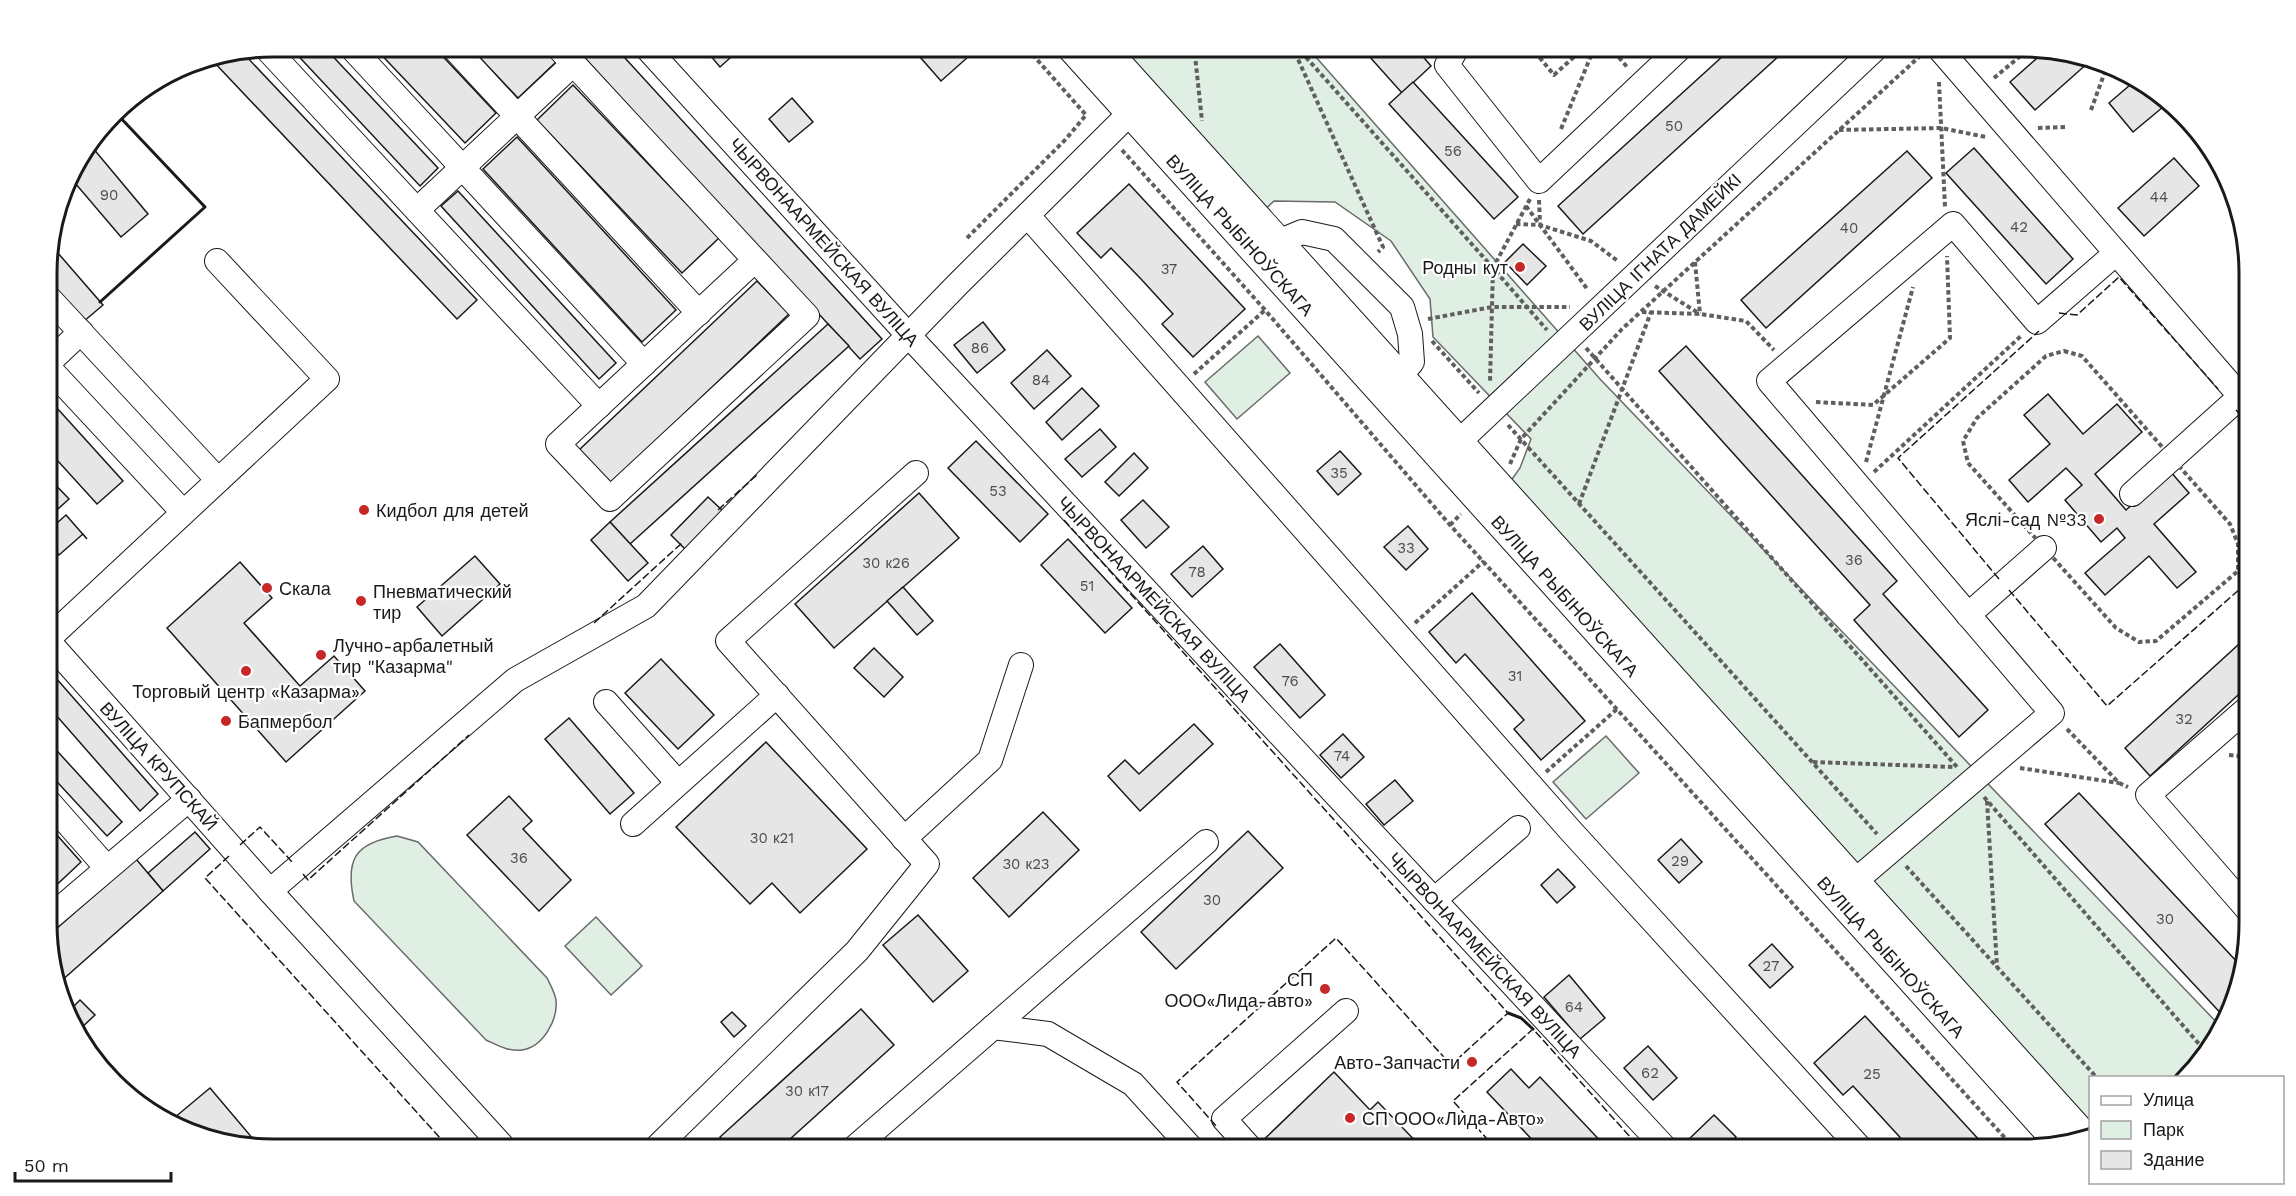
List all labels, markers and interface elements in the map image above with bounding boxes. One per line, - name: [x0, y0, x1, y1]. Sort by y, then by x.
- house number: 50: [1665, 117, 1683, 135]
- street label: ЧЫРВОНААРМЕЙСКАЯ ВУЛІЦА: [725, 133, 923, 351]
- house number: 56: [1444, 142, 1462, 160]
- street label: ВУЛІЦА РЫБІНОЎСКАГА: [1162, 150, 1318, 320]
- street label: ВУЛІЦА ІГНАТА ДАМЕЙКІ: [1575, 169, 1745, 335]
- house number: 90: [100, 186, 118, 204]
- house number: 44: [2150, 188, 2168, 206]
- house number: 42: [2010, 218, 2028, 236]
- house number: 40: [1840, 219, 1858, 237]
- place label: Родны кут: [1422, 257, 1508, 278]
- house number: 37: [1161, 260, 1177, 278]
- marker: Родны кут: [1513, 260, 1527, 274]
- house number: 86: [971, 339, 989, 357]
- house number: 84: [1032, 371, 1050, 389]
- house number: 35: [1330, 464, 1348, 482]
- house number: 53: [989, 482, 1007, 500]
- street label: ЧЫРВОНААРМЕЙСКАЯ ВУЛІЦА: [1053, 492, 1255, 706]
- place label: Кидбол для детей: [376, 500, 529, 521]
- marker: Кидбол для детей: [357, 503, 371, 517]
- place label: Яслі-сад №33: [1965, 509, 2087, 530]
- street label: ВУЛІЦА РЫБІНОЎСКАГА: [1487, 511, 1643, 681]
- marker: Яслі-сад №33: [2092, 512, 2106, 526]
- house number: 33: [1397, 539, 1415, 557]
- house number: 36: [1845, 551, 1863, 569]
- house number: 30 к26: [862, 554, 910, 572]
- house number: 78: [1188, 563, 1206, 581]
- house number: 51: [1080, 577, 1094, 595]
- place label: Скала: [279, 578, 332, 599]
- marker: Скала: [260, 581, 274, 595]
- place label: Пневматический тир: [373, 581, 512, 623]
- marker: Пневматический тир: [354, 594, 368, 608]
- place label: Лучно-арбалетный тир "Казарма": [333, 635, 494, 677]
- marker: Лучно-арбалетный тир "Казарма": [314, 648, 328, 662]
- marker: Торговый центр «Казарма»: [239, 664, 253, 678]
- house number: 31: [1508, 667, 1522, 685]
- house number: 76: [1281, 672, 1299, 690]
- place label: Торговый центр «Казарма»: [132, 681, 360, 702]
- street label: ВУЛІЦА КРУПСКАЙ: [96, 698, 222, 834]
- house number: 32: [2175, 710, 2193, 728]
- place label: Бапмербол: [238, 711, 332, 732]
- marker: Бапмербол: [219, 714, 233, 728]
- house number: 74: [1334, 747, 1350, 765]
- house number: 30 к21: [750, 829, 794, 847]
- street label: ЧЫРВОНААРМЕЙСКАЯ ВУЛІЦА: [1384, 848, 1586, 1062]
- house number: 36: [510, 849, 528, 867]
- house number: 29: [1671, 852, 1689, 870]
- house number: 30 к23: [1002, 855, 1050, 873]
- street label: ВУЛІЦА РЫБІНОЎСКАГА: [1813, 872, 1969, 1042]
- house number: 30: [1203, 891, 1221, 909]
- house number: 30: [2156, 910, 2174, 928]
- house number: 27: [1763, 957, 1779, 975]
- place label: СП ООО«Лида-авто»: [1164, 969, 1313, 1011]
- marker: СП ООО«Лида-авто»: [1318, 982, 1332, 996]
- house number: 64: [1565, 998, 1583, 1016]
- place label: Авто-Запчасти: [1334, 1052, 1460, 1073]
- marker: Авто-Запчасти: [1465, 1055, 1479, 1069]
- house number: 62: [1641, 1064, 1659, 1082]
- house number: 25: [1863, 1065, 1881, 1083]
- legend: [2089, 1076, 2284, 1184]
- house number: 30 к17: [785, 1082, 829, 1100]
- text: Улица: [2143, 1089, 2195, 1110]
- place label: СП ООО«Лида-Авто»: [1362, 1108, 1545, 1129]
- marker: СП ООО«Лида-Авто»: [1343, 1111, 1357, 1125]
- text: Парк: [2143, 1119, 2184, 1140]
- scale bar: [15, 1145, 171, 1183]
- text: Здание: [2143, 1149, 2204, 1170]
- text: 50 m: [24, 1155, 69, 1176]

